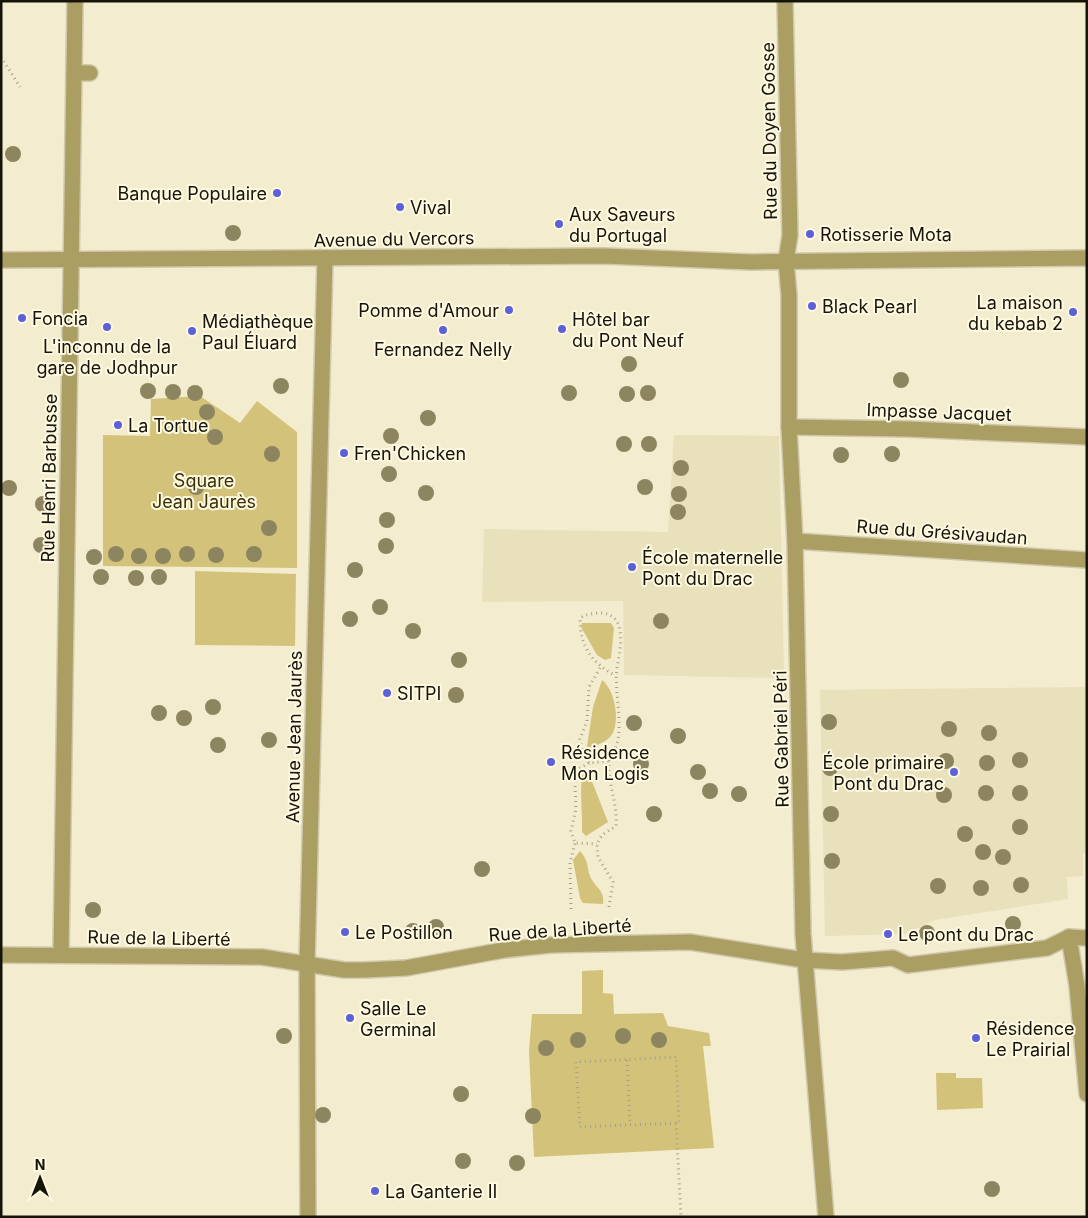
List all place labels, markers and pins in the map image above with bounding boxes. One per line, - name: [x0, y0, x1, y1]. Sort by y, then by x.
- place label: Banque Populaire: [118, 183, 267, 204]
- marker: Banque Populaire: [271, 187, 283, 199]
- place label: Vival: [410, 197, 451, 218]
- marker: Vival: [394, 201, 406, 213]
- place label: Aux Saveurs du Portugal: [569, 204, 676, 246]
- marker: Aux Saveurs du Portugal: [553, 218, 565, 230]
- place label: Rotisserie Mota: [820, 224, 952, 245]
- marker: Rotisserie Mota: [804, 228, 816, 240]
- place label: La maison du kebab 2: [968, 292, 1063, 334]
- place label: Black Pearl: [822, 296, 917, 317]
- place label: Pomme d'Amour: [358, 300, 499, 321]
- marker: Black Pearl: [806, 300, 818, 312]
- marker: Pomme d'Amour: [503, 304, 515, 316]
- marker: La maison du kebab 2: [1067, 306, 1079, 318]
- place label: Foncia: [32, 308, 88, 329]
- place label: Hôtel bar du Pont Neuf: [572, 309, 684, 351]
- place label: Médiathèque Paul Éluard: [202, 311, 313, 353]
- marker: Foncia: [16, 312, 28, 324]
- marker: L'inconnu de la gare de Jodhpur: [101, 321, 113, 333]
- marker: Hôtel bar du Pont Neuf: [556, 323, 568, 335]
- marker: Fernandez Nelly: [437, 324, 449, 336]
- marker: Médiathèque Paul Éluard: [186, 325, 198, 337]
- place label: L'inconnu de la gare de Jodhpur: [37, 336, 178, 378]
- place label: Fernandez Nelly: [374, 339, 512, 360]
- place label: La Tortue: [128, 415, 208, 436]
- marker: La Tortue: [112, 419, 124, 431]
- place label: Fren'Chicken: [354, 443, 466, 464]
- marker: Fren'Chicken: [338, 447, 350, 459]
- place label: École maternelle Pont du Drac: [642, 546, 783, 589]
- marker: École maternelle Pont du Drac: [626, 561, 638, 573]
- place label: SITPI: [397, 683, 441, 704]
- marker: SITPI: [381, 687, 393, 699]
- place label: Résidence Mon Logis: [561, 742, 650, 784]
- place label: École primaire Pont du Drac: [823, 751, 944, 794]
- marker: Résidence Mon Logis: [545, 756, 557, 768]
- marker: École primaire Pont du Drac: [948, 766, 960, 778]
- place label: Le Postillon: [355, 922, 453, 943]
- place label: Le pont du Drac: [898, 924, 1034, 945]
- marker: Le Postillon: [339, 926, 351, 938]
- marker: Le pont du Drac: [882, 928, 894, 940]
- place label: Salle Le Germinal: [360, 998, 436, 1040]
- marker: Salle Le Germinal: [344, 1012, 356, 1024]
- place label: Résidence Le Prairial: [986, 1018, 1075, 1060]
- marker: Résidence Le Prairial: [970, 1032, 982, 1044]
- place label: La Ganterie II: [385, 1181, 497, 1202]
- marker: La Ganterie II: [369, 1185, 381, 1197]

